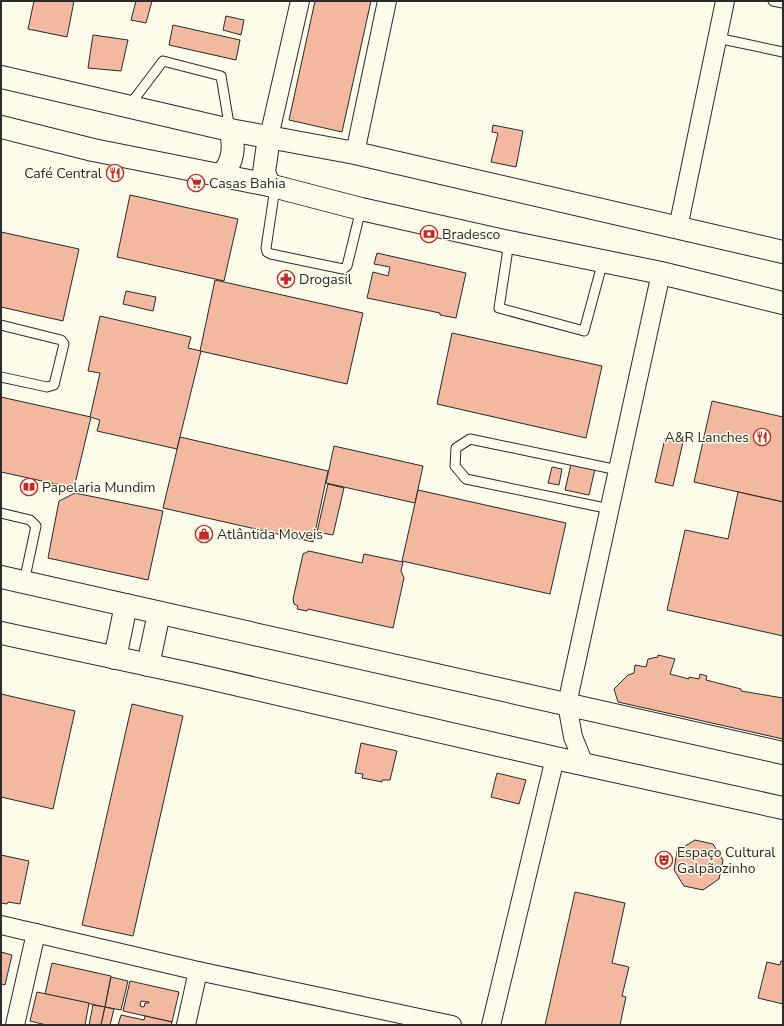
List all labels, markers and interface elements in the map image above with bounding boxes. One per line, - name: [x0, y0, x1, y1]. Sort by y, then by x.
- restaurant icon: Café Central: [105, 163, 125, 183]
- place label: Café Central: [24, 164, 103, 183]
- supermarket icon: Casas Bahia: [186, 173, 206, 193]
- place label: Casas Bahia: [209, 174, 286, 193]
- bank icon: Bradesco: [419, 224, 439, 244]
- place label: Bradesco: [442, 225, 501, 244]
- pharmacy icon: Drogasil: [276, 269, 296, 289]
- place label: Drogasil: [299, 270, 353, 289]
- restaurant icon: A&R Lanches: [752, 427, 772, 447]
- place label: A&R Lanches: [665, 428, 749, 447]
- library icon: Papelaria Mundim: [19, 477, 39, 497]
- place label: Papelaria Mundim: [42, 478, 156, 497]
- shop icon: Atlântida Moveis: [194, 524, 214, 544]
- place label: Atlântida Moveis: [217, 525, 323, 544]
- place label: Espaço Cultural Galpãozinho: [677, 843, 776, 878]
- theatre icon: Espaço Cultural Galpãozinho: [654, 850, 674, 870]

